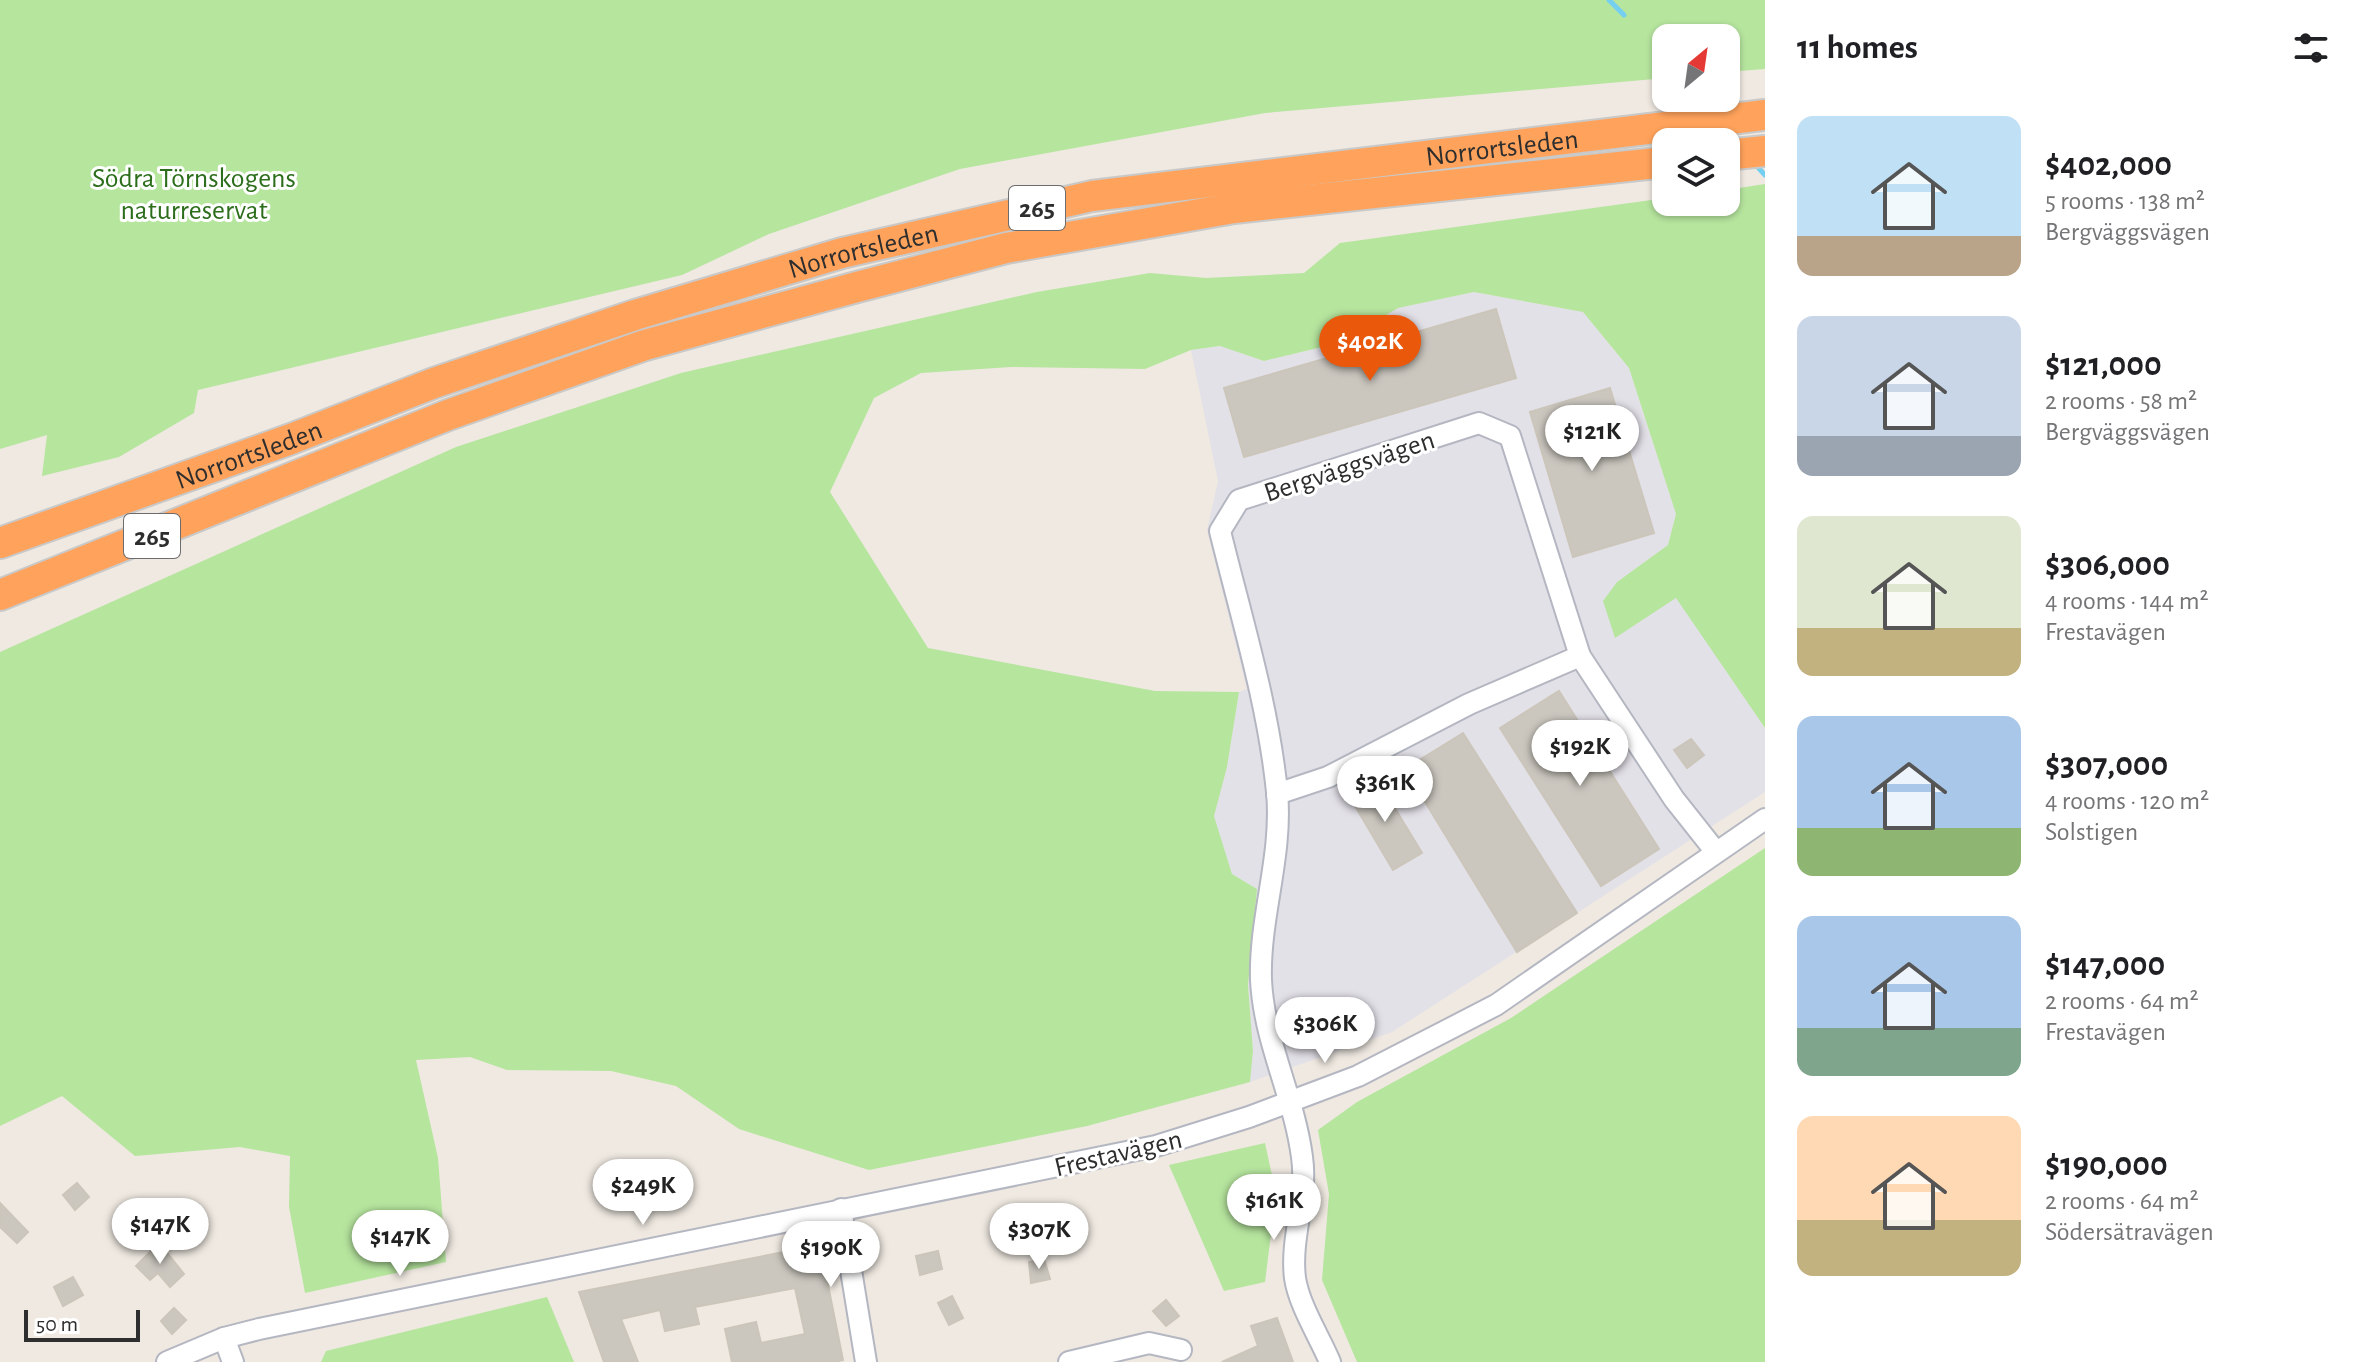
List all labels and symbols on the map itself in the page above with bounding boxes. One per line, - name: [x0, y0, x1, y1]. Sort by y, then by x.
- north arrow: [1652, 24, 1740, 112]
- street label: Norrortsleden: [1424, 126, 1580, 172]
- park label: Södra Törnskogens naturreservat: [92, 165, 296, 225]
- road number: 265: [1009, 186, 1065, 230]
- street label: Norrortsleden: [785, 220, 941, 284]
- pin: $402K: [1314, 315, 1426, 383]
- pin: $121K: [1536, 405, 1648, 473]
- street label: Norrortsleden: [172, 416, 326, 495]
- street label: Bergväggsvägen: [1261, 426, 1438, 508]
- road number: 265: [124, 514, 180, 558]
- pin: $192K: [1524, 720, 1636, 788]
- pin: $361K: [1329, 756, 1441, 824]
- pin: $306K: [1269, 997, 1381, 1065]
- street label: Frestavägen: [1052, 1126, 1185, 1182]
- pin: $249K: [587, 1159, 699, 1227]
- pin: $161K: [1218, 1174, 1330, 1242]
- pin: $147K: [104, 1198, 216, 1266]
- pin: $307K: [983, 1203, 1095, 1271]
- pin: $147K: [344, 1210, 456, 1278]
- pin: $190K: [775, 1221, 887, 1289]
- scale bar: [24, 1306, 140, 1342]

